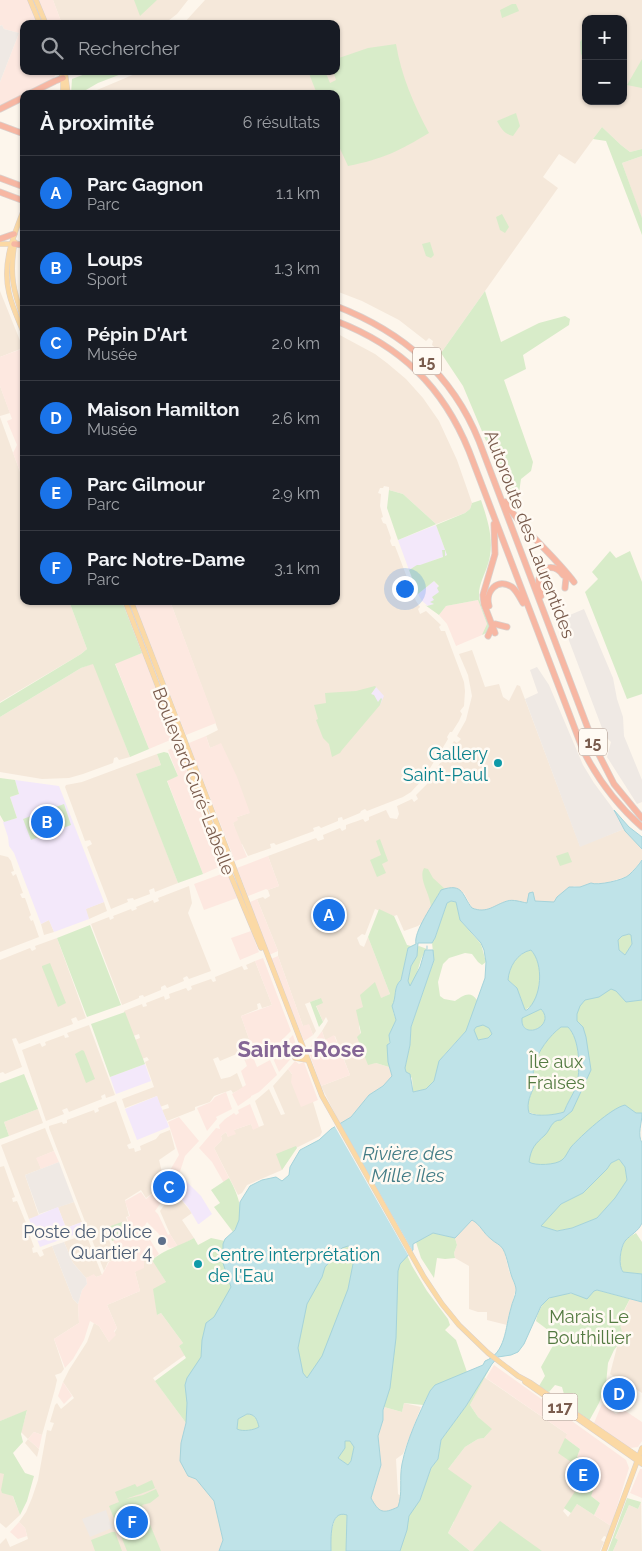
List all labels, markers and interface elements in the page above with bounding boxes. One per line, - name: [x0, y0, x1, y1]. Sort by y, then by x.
- map controls: [582, 15, 627, 105]
- button: +: [582, 15, 627, 60]
- search box: [20, 20, 340, 75]
- icon: search: [38, 34, 66, 62]
- text: Rechercher: [78, 37, 180, 59]
- button: −: [582, 60, 627, 105]
- text: À proximité: [40, 110, 154, 135]
- text: 6 résultats: [243, 113, 320, 132]
- text: Parc Gagnon: [87, 173, 203, 195]
- text: A: [51, 184, 61, 203]
- text: 1.1 km: [276, 184, 320, 203]
- text: Parc: [87, 195, 120, 214]
- text: Loups: [87, 248, 143, 270]
- text: B: [51, 259, 61, 278]
- text: 1.3 km: [274, 259, 320, 278]
- text: Sport: [87, 270, 127, 289]
- text: Pépin D'Art: [87, 323, 187, 345]
- text: C: [51, 334, 61, 353]
- text: 2.0 km: [272, 334, 320, 353]
- text: Musée: [87, 345, 137, 364]
- road number: 15: [413, 348, 441, 374]
- text: Maison Hamilton: [87, 398, 240, 420]
- text: D: [50, 409, 62, 428]
- text: 2.6 km: [272, 409, 320, 428]
- text: Musée: [87, 420, 137, 439]
- street label: Autoroute des Laurentides: [481, 427, 580, 641]
- text: Parc Gilmour: [87, 473, 205, 495]
- text: E: [51, 484, 61, 503]
- text: 2.9 km: [272, 484, 320, 503]
- text: Parc: [87, 495, 120, 514]
- text: Parc Notre-Dame: [87, 548, 245, 570]
- text: F: [51, 559, 61, 578]
- text: 3.1 km: [274, 559, 320, 578]
- text: Parc: [87, 570, 120, 589]
- your location: [392, 576, 418, 602]
- street label: Boulevard Curé-Labelle: [149, 684, 240, 878]
- road number: 15: [579, 729, 607, 756]
- place label: Gallery Saint-Paul: [403, 743, 488, 785]
- marker: Gallery Saint-Paul: [492, 757, 504, 769]
- pin: B: [31, 803, 63, 841]
- pin: A: [313, 896, 345, 934]
- district label: Sainte-Rose: [237, 1036, 365, 1062]
- park label: Île aux Fraises: [527, 1050, 585, 1093]
- water label: Rivière des Mille Îles: [363, 1142, 454, 1186]
- pin: C: [153, 1168, 185, 1206]
- place label: Poste de police Quartier 4: [23, 1221, 152, 1263]
- marker: Poste de police Quartier 4: [156, 1235, 168, 1247]
- place label: Centre interprétation de l'Eau: [208, 1244, 380, 1286]
- marker: Centre interprétation de l'Eau: [192, 1258, 204, 1270]
- park label: Marais Le Bouthillier: [547, 1306, 632, 1348]
- pin: D: [603, 1375, 635, 1413]
- road number: 117: [542, 1394, 578, 1420]
- pin: E: [567, 1456, 599, 1494]
- pin: F: [116, 1503, 148, 1541]

